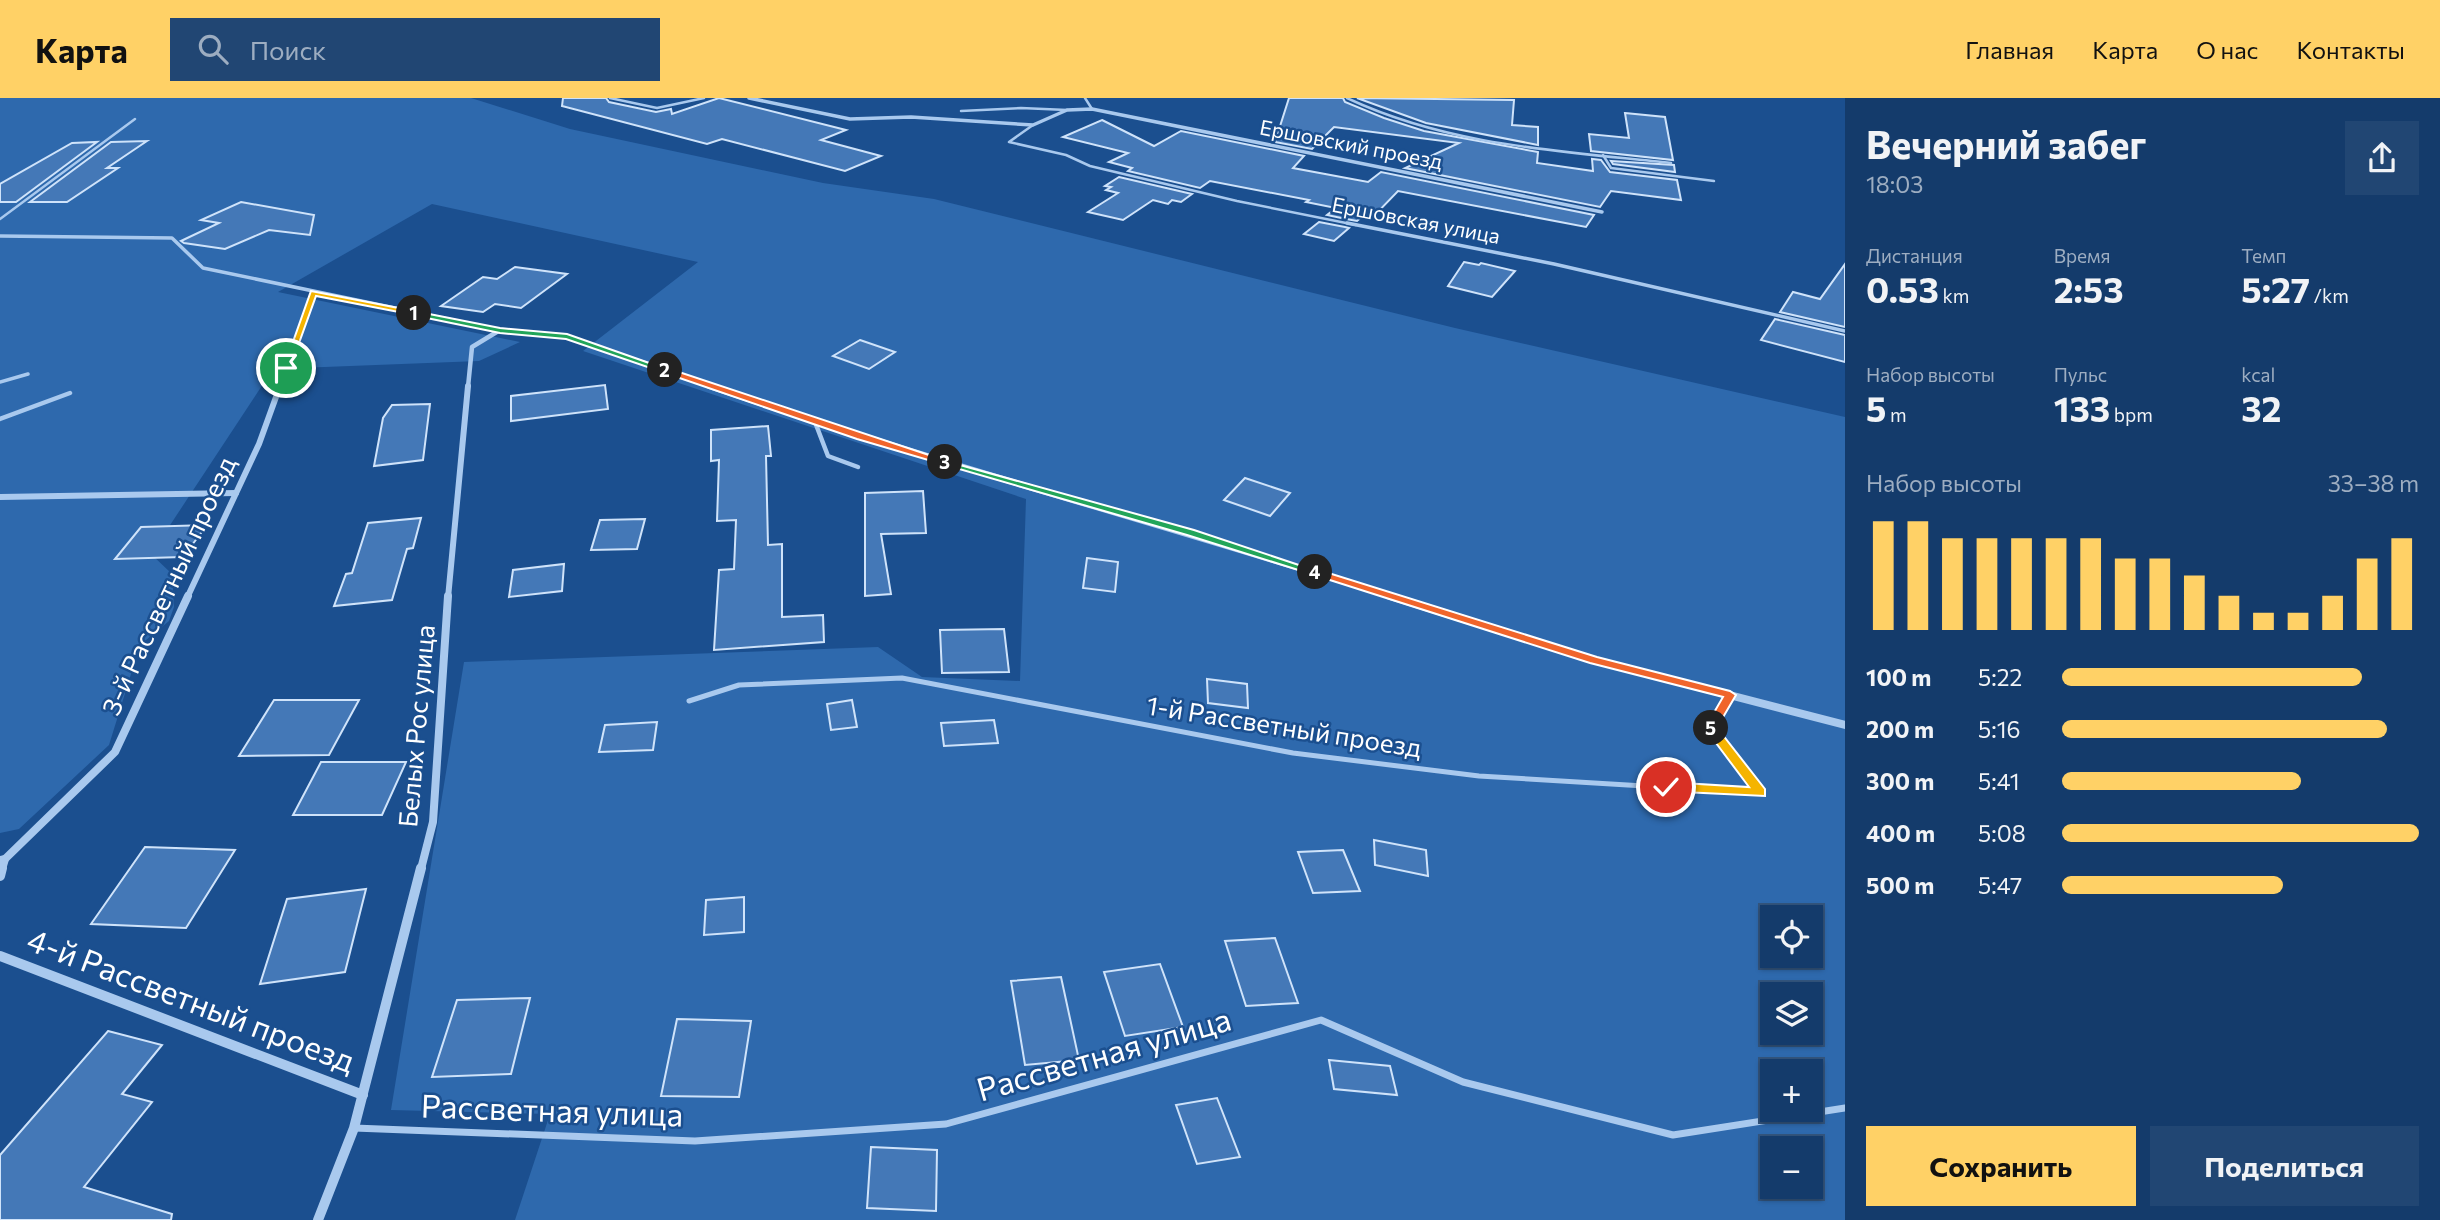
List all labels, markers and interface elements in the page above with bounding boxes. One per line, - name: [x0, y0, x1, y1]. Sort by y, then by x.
- search box: [170, 18, 660, 81]
- text: Карта: [35, 29, 128, 70]
- icon: search: [194, 30, 232, 68]
- text: Поиск: [250, 34, 326, 65]
- text: Главная: [1965, 35, 2054, 64]
- text: Карта: [2092, 35, 2158, 64]
- text: О нас: [2196, 35, 2258, 64]
- text: Контакты: [2296, 35, 2405, 64]
- street label: Ершовский проезд: [1258, 114, 1445, 174]
- text: Вечерний забег: [1866, 120, 2146, 167]
- button: share: [2345, 121, 2419, 195]
- text: 18:03: [1866, 170, 1923, 198]
- street label: Ершовская улица: [1330, 191, 1503, 248]
- text: Дистанция: [1866, 244, 1963, 267]
- text: Время: [2054, 244, 2111, 267]
- text: Темп: [2241, 244, 2286, 267]
- text: 0.53: [1866, 267, 1939, 310]
- text: 2:53: [2054, 267, 2124, 310]
- text: 5:27: [2241, 267, 2310, 310]
- text: km: [1939, 284, 1969, 307]
- text: /km: [2310, 284, 2349, 307]
- pin: 1: [396, 296, 432, 330]
- text: 1: [409, 301, 418, 324]
- pin: [256, 338, 316, 398]
- icon: arrive: [267, 349, 305, 387]
- pin: 2: [648, 352, 682, 388]
- text: 2: [659, 358, 670, 381]
- text: Набор высоты: [1866, 363, 1995, 386]
- text: Пульс: [2054, 363, 2107, 386]
- text: kcal: [2241, 363, 2275, 386]
- text: 5: [1866, 386, 1886, 429]
- text: 133: [2054, 386, 2110, 429]
- text: 32: [2241, 386, 2281, 429]
- text: m: [1886, 403, 1907, 426]
- text: bpm: [2110, 403, 2153, 426]
- pin: 3: [928, 444, 962, 480]
- text: 3: [939, 450, 950, 473]
- street label: 3-й Рассветный проезд: [94, 451, 241, 720]
- text: Набор высоты: [1866, 469, 2022, 497]
- text: 33–38 m: [2328, 469, 2419, 497]
- pin: 4: [1298, 554, 1332, 589]
- text: 4: [1309, 560, 1320, 583]
- street label: Белых Рос улица: [391, 623, 440, 828]
- text: 100 m: [1866, 663, 1931, 691]
- text: 5:22: [1978, 663, 2022, 691]
- street label: 1-й Рассветный проезд: [1145, 688, 1424, 763]
- pin: 5: [1694, 710, 1728, 746]
- text: 200 m: [1866, 715, 1934, 743]
- text: 5:16: [1978, 715, 2020, 743]
- text: 5: [1705, 716, 1716, 739]
- pin: [1636, 757, 1696, 817]
- text: 300 m: [1866, 767, 1934, 795]
- text: 5:41: [1978, 767, 2020, 795]
- icon: check: [1647, 768, 1685, 806]
- text: 400 m: [1866, 819, 1935, 847]
- text: 5:08: [1978, 819, 2026, 847]
- text: 500 m: [1866, 871, 1934, 899]
- text: 5:47: [1978, 871, 2022, 899]
- map controls: [1760, 905, 1823, 1199]
- button: locate: [1760, 905, 1823, 968]
- street label: 4-й Рассветный проезд: [22, 918, 361, 1080]
- button: layers: [1760, 982, 1823, 1045]
- street label: Рассветная улица: [972, 998, 1235, 1108]
- button: +: [1760, 1059, 1823, 1122]
- street label: Рассветная улица: [420, 1084, 684, 1134]
- button: Сохранить: [1866, 1126, 2136, 1206]
- button: Поделиться: [2150, 1126, 2419, 1206]
- button: −: [1760, 1136, 1823, 1199]

